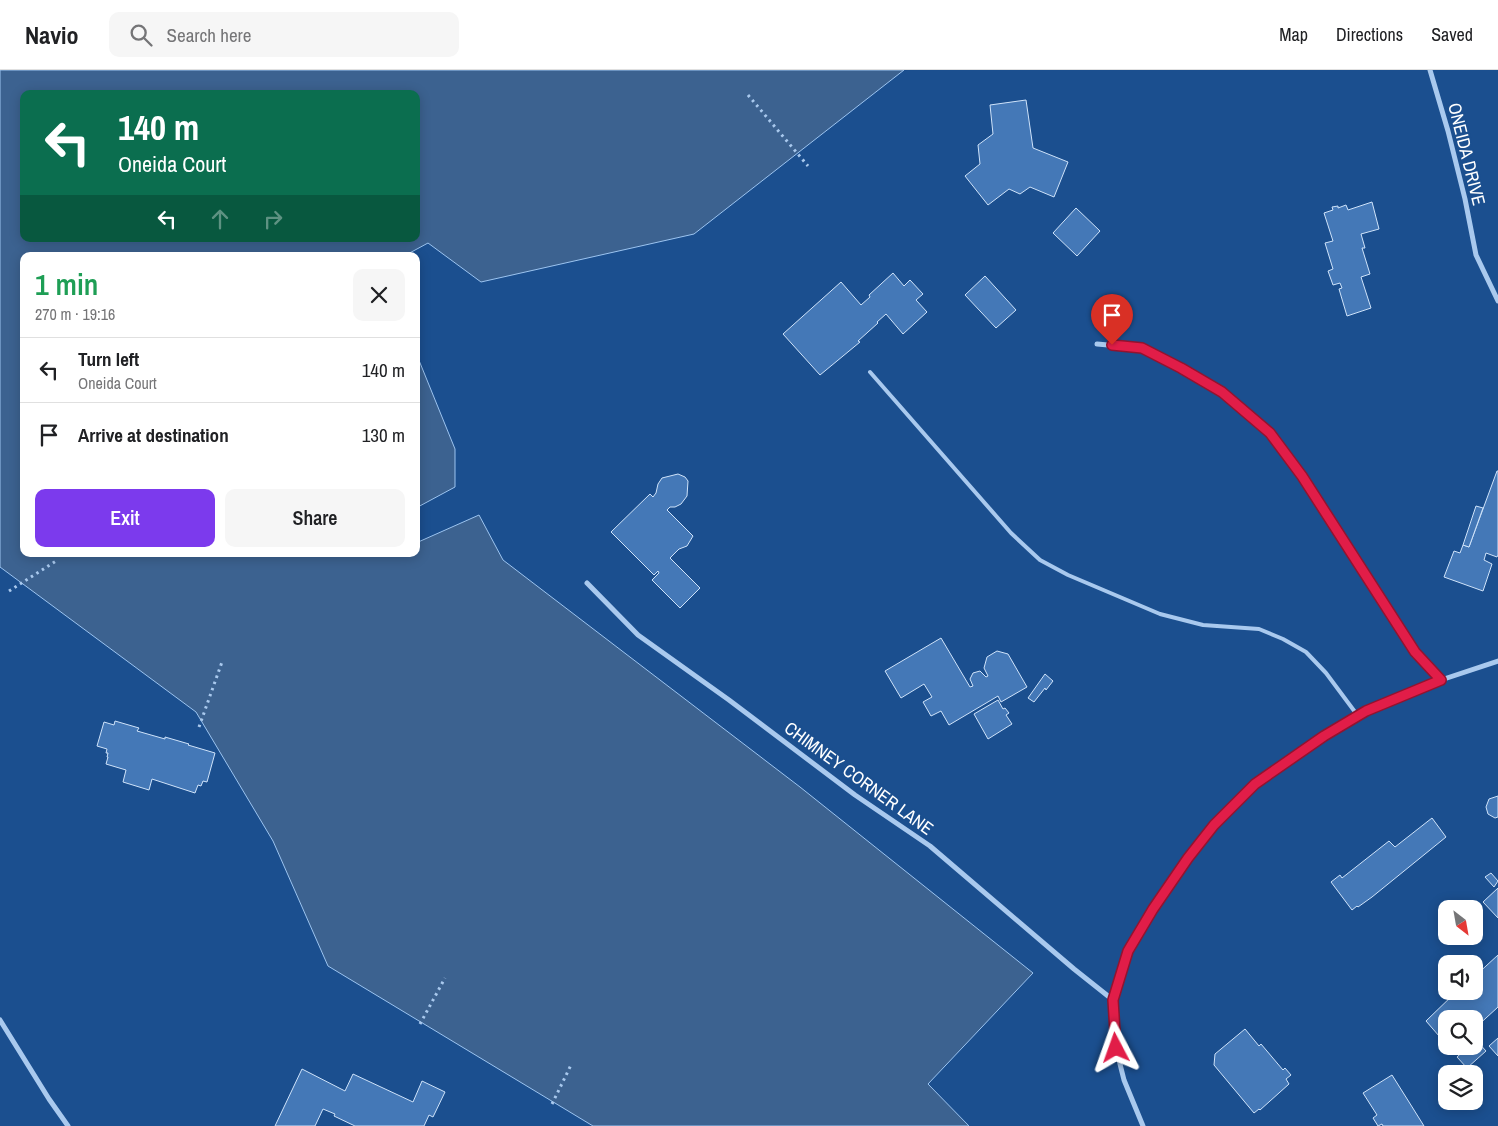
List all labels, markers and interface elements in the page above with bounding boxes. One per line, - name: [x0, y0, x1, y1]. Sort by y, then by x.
- search box: [109, 12, 459, 57]
- text: Navio: [25, 19, 79, 51]
- icon: search: [127, 21, 155, 49]
- text: Search here: [167, 22, 251, 48]
- text: Map: [1279, 22, 1308, 47]
- text: Directions: [1336, 22, 1403, 47]
- text: Saved: [1431, 22, 1473, 47]
- street label: ONEIDA DRIVE: [1442, 100, 1492, 208]
- text: 140 m: [118, 104, 199, 151]
- icon: left: [35, 110, 100, 175]
- text: Oneida Court: [118, 149, 226, 179]
- icon: left: [153, 205, 181, 233]
- icon: ahead: [206, 205, 234, 233]
- icon: right: [259, 205, 287, 233]
- text: 1 min: [35, 264, 98, 304]
- button: close: [353, 269, 405, 321]
- pin: [1091, 294, 1133, 345]
- icon: arrive: [1098, 301, 1126, 329]
- text: 270 m · 19:16: [35, 303, 115, 325]
- text: Turn left: [78, 346, 139, 372]
- icon: left: [35, 356, 63, 384]
- text: 140 m: [362, 357, 405, 383]
- text: Oneida Court: [78, 372, 157, 394]
- icon: arrive: [35, 421, 63, 449]
- text: Arrive at destination: [78, 422, 229, 448]
- text: 130 m: [362, 422, 405, 448]
- button: Exit: [35, 489, 215, 547]
- button: Share: [225, 489, 405, 547]
- street label: CHIMNEY CORNER LANE: [779, 715, 939, 841]
- north arrow: [1438, 900, 1482, 945]
- map controls: [1438, 900, 1483, 1110]
- button: sound: [1438, 955, 1483, 1000]
- button: search: [1438, 1010, 1483, 1055]
- position arrow: [1089, 1021, 1141, 1073]
- button: layers: [1438, 1065, 1483, 1110]

